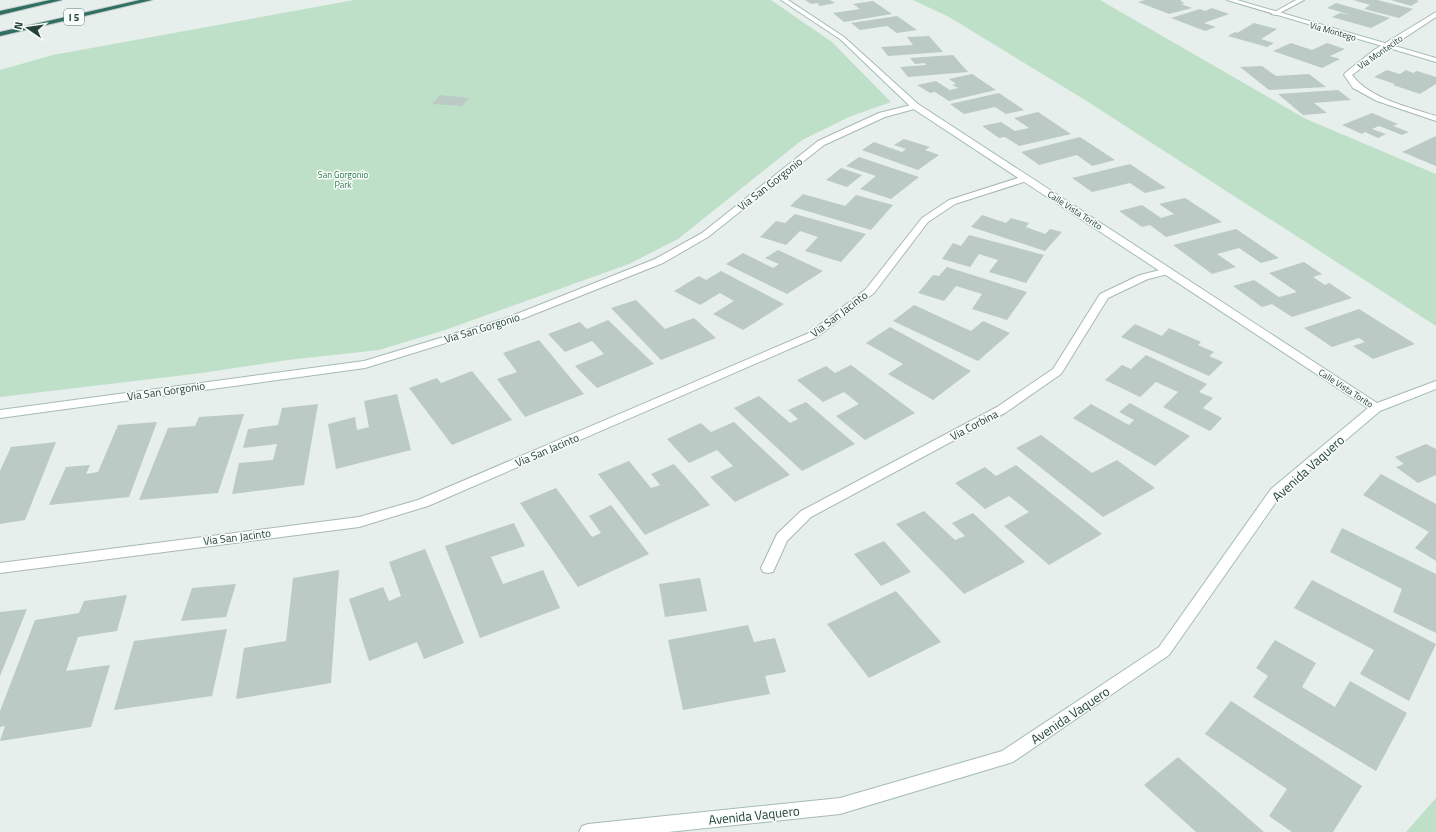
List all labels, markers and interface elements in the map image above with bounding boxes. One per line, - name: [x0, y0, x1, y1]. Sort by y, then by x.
- north arrow: [8, 8, 48, 48]
- road number: I 5: [64, 9, 84, 25]
- street label: Via Montego: [1308, 18, 1358, 44]
- text: N: [10, 20, 27, 31]
- street label: Via Montecito: [1355, 32, 1405, 72]
- street label: Via San Gorgonio: [734, 153, 806, 214]
- park label: San Gorgonio Park: [318, 168, 368, 191]
- street label: Calle Vista Torito: [1045, 187, 1105, 233]
- street label: Via San Jacinto: [807, 287, 871, 341]
- street label: Via San Gorgonio: [442, 309, 522, 347]
- street label: Calle Vista Torito: [1316, 365, 1376, 411]
- street label: Via San Gorgonio: [126, 378, 206, 404]
- street label: Via Corbina: [947, 406, 1001, 444]
- street label: Via San Jacinto: [513, 429, 582, 471]
- street label: Avenida Vaquero: [1267, 430, 1349, 506]
- street label: Via San Jacinto: [202, 525, 272, 549]
- street label: Avenida Vaquero: [1026, 681, 1114, 749]
- street label: Avenida Vaquero: [707, 800, 801, 830]

